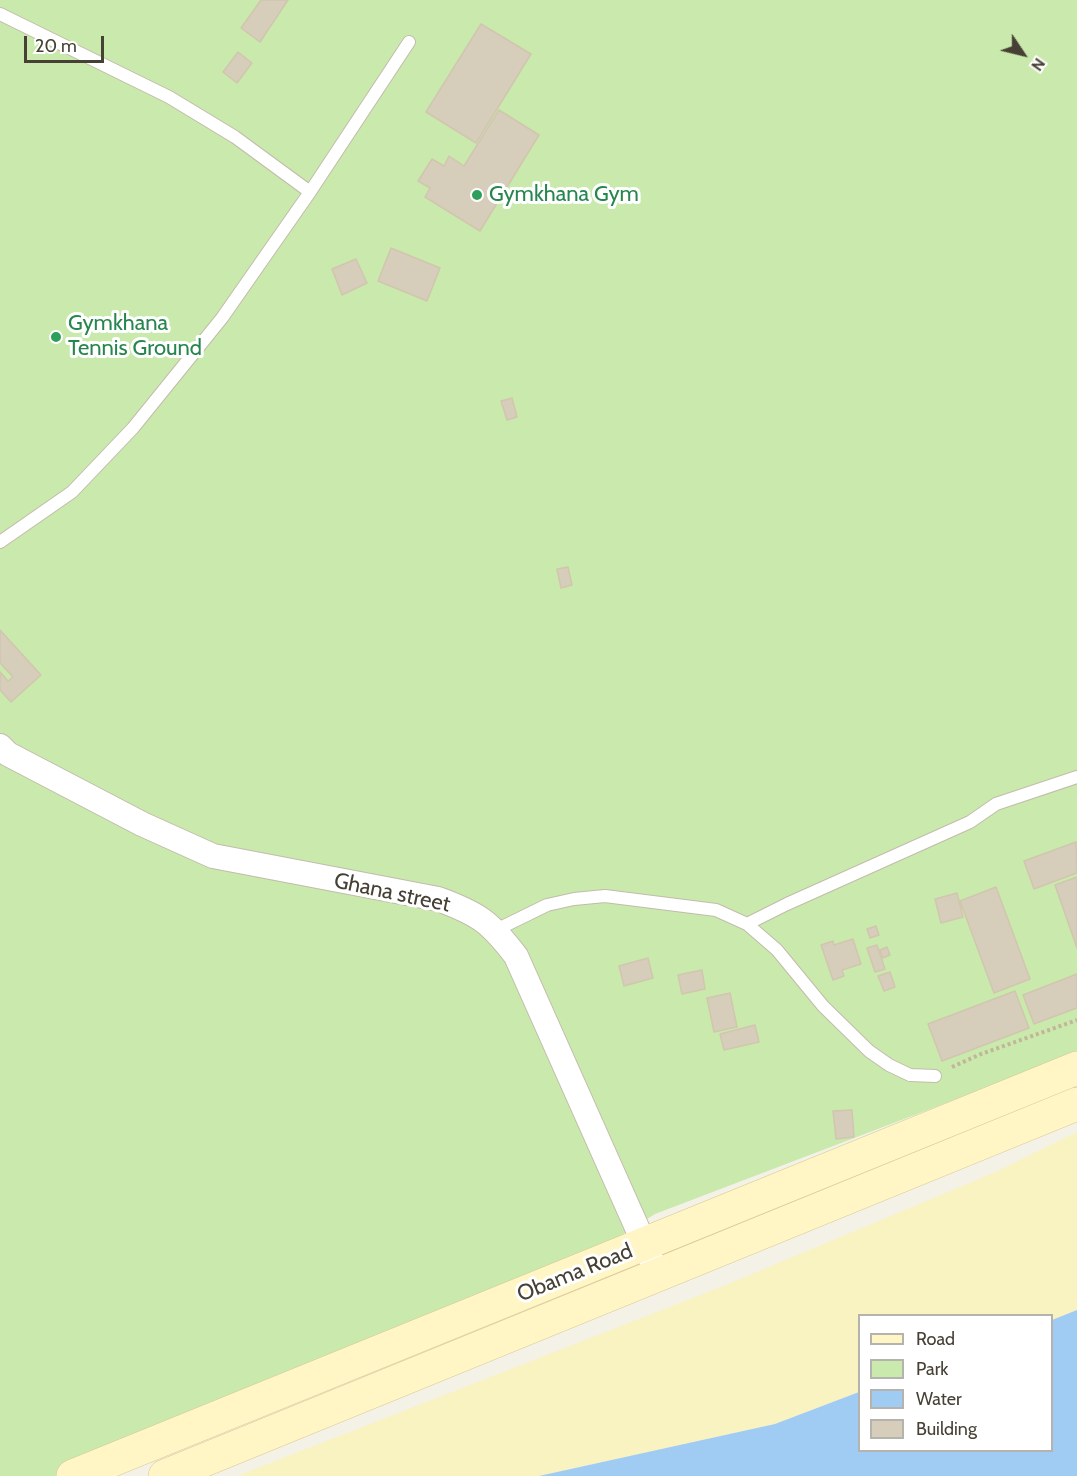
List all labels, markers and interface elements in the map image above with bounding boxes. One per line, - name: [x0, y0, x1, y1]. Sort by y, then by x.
- scale bar: [27, 24, 106, 62]
- north arrow: [993, 24, 1053, 84]
- text: 20 m: [35, 35, 77, 57]
- text: N: [1027, 55, 1049, 75]
- place label: Gymkhana Gym: [489, 182, 639, 208]
- marker: Gymkhana Gym: [470, 188, 484, 202]
- place label: Gymkhana Tennis Ground: [68, 311, 202, 362]
- marker: Gymkhana Tennis Ground: [49, 330, 63, 344]
- street label: Ghana street: [332, 868, 452, 918]
- street label: Obama Road: [513, 1238, 637, 1308]
- legend: [858, 1314, 1053, 1452]
- text: Road: [916, 1328, 955, 1350]
- text: Park: [916, 1358, 948, 1380]
- text: Water: [916, 1388, 962, 1410]
- text: Building: [916, 1418, 977, 1440]

